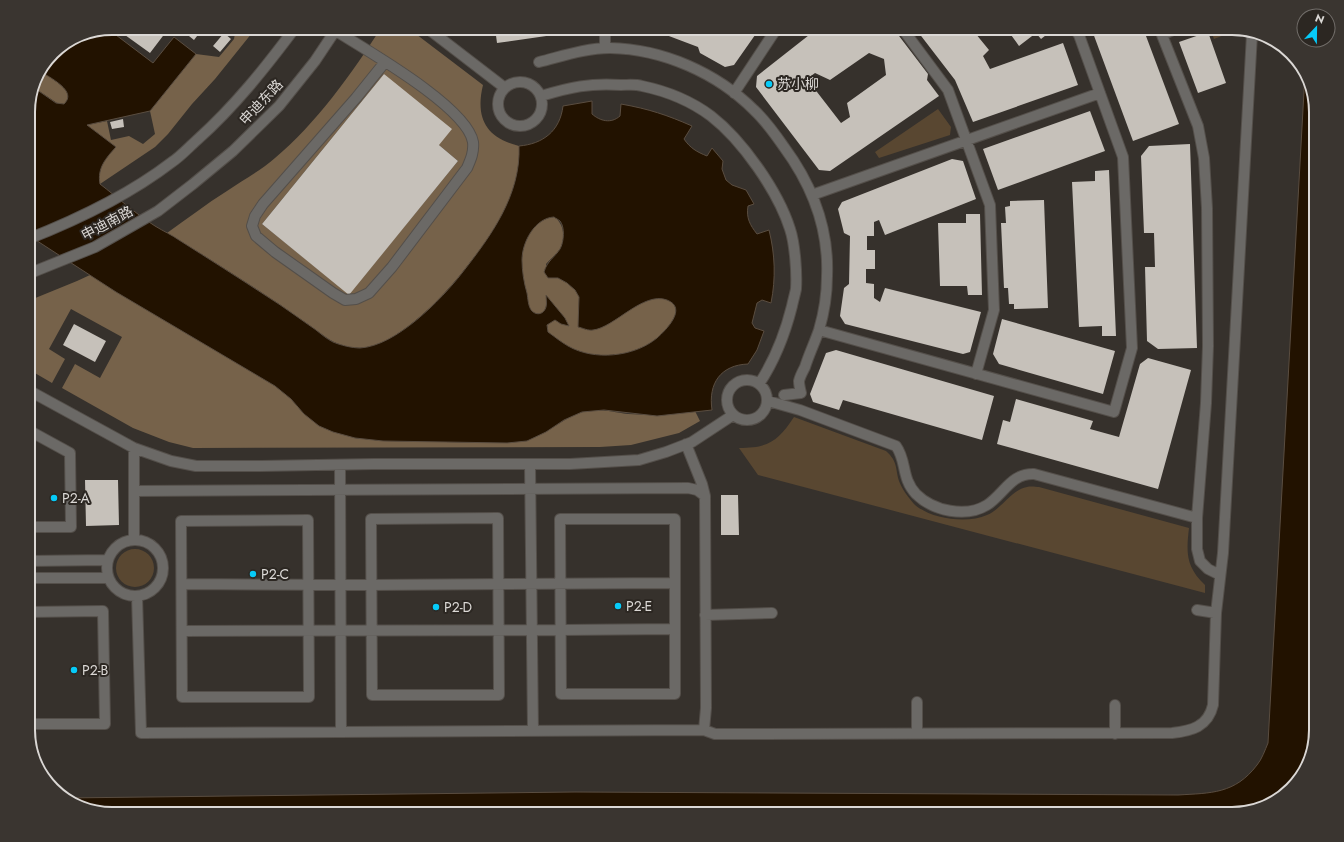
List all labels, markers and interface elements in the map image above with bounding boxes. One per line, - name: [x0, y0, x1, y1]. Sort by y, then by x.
- north arrow: [1296, 8, 1336, 48]
- text: N: [1313, 10, 1327, 28]
- place label: 苏小柳: [777, 74, 819, 94]
- street label: 申迪东路: [235, 75, 287, 129]
- marker: 苏小柳: [764, 79, 774, 89]
- street label: 申迪南路: [78, 201, 136, 245]
- place label: P2-A: [62, 488, 91, 508]
- marker: P2-A: [49, 493, 59, 503]
- place label: P2-C: [261, 564, 289, 584]
- marker: P2-C: [248, 569, 258, 579]
- place label: P2-E: [626, 596, 652, 616]
- place label: P2-D: [444, 597, 472, 617]
- marker: P2-E: [613, 601, 623, 611]
- marker: P2-D: [431, 602, 441, 612]
- place label: P2-B: [82, 660, 109, 680]
- marker: P2-B: [69, 665, 79, 675]

